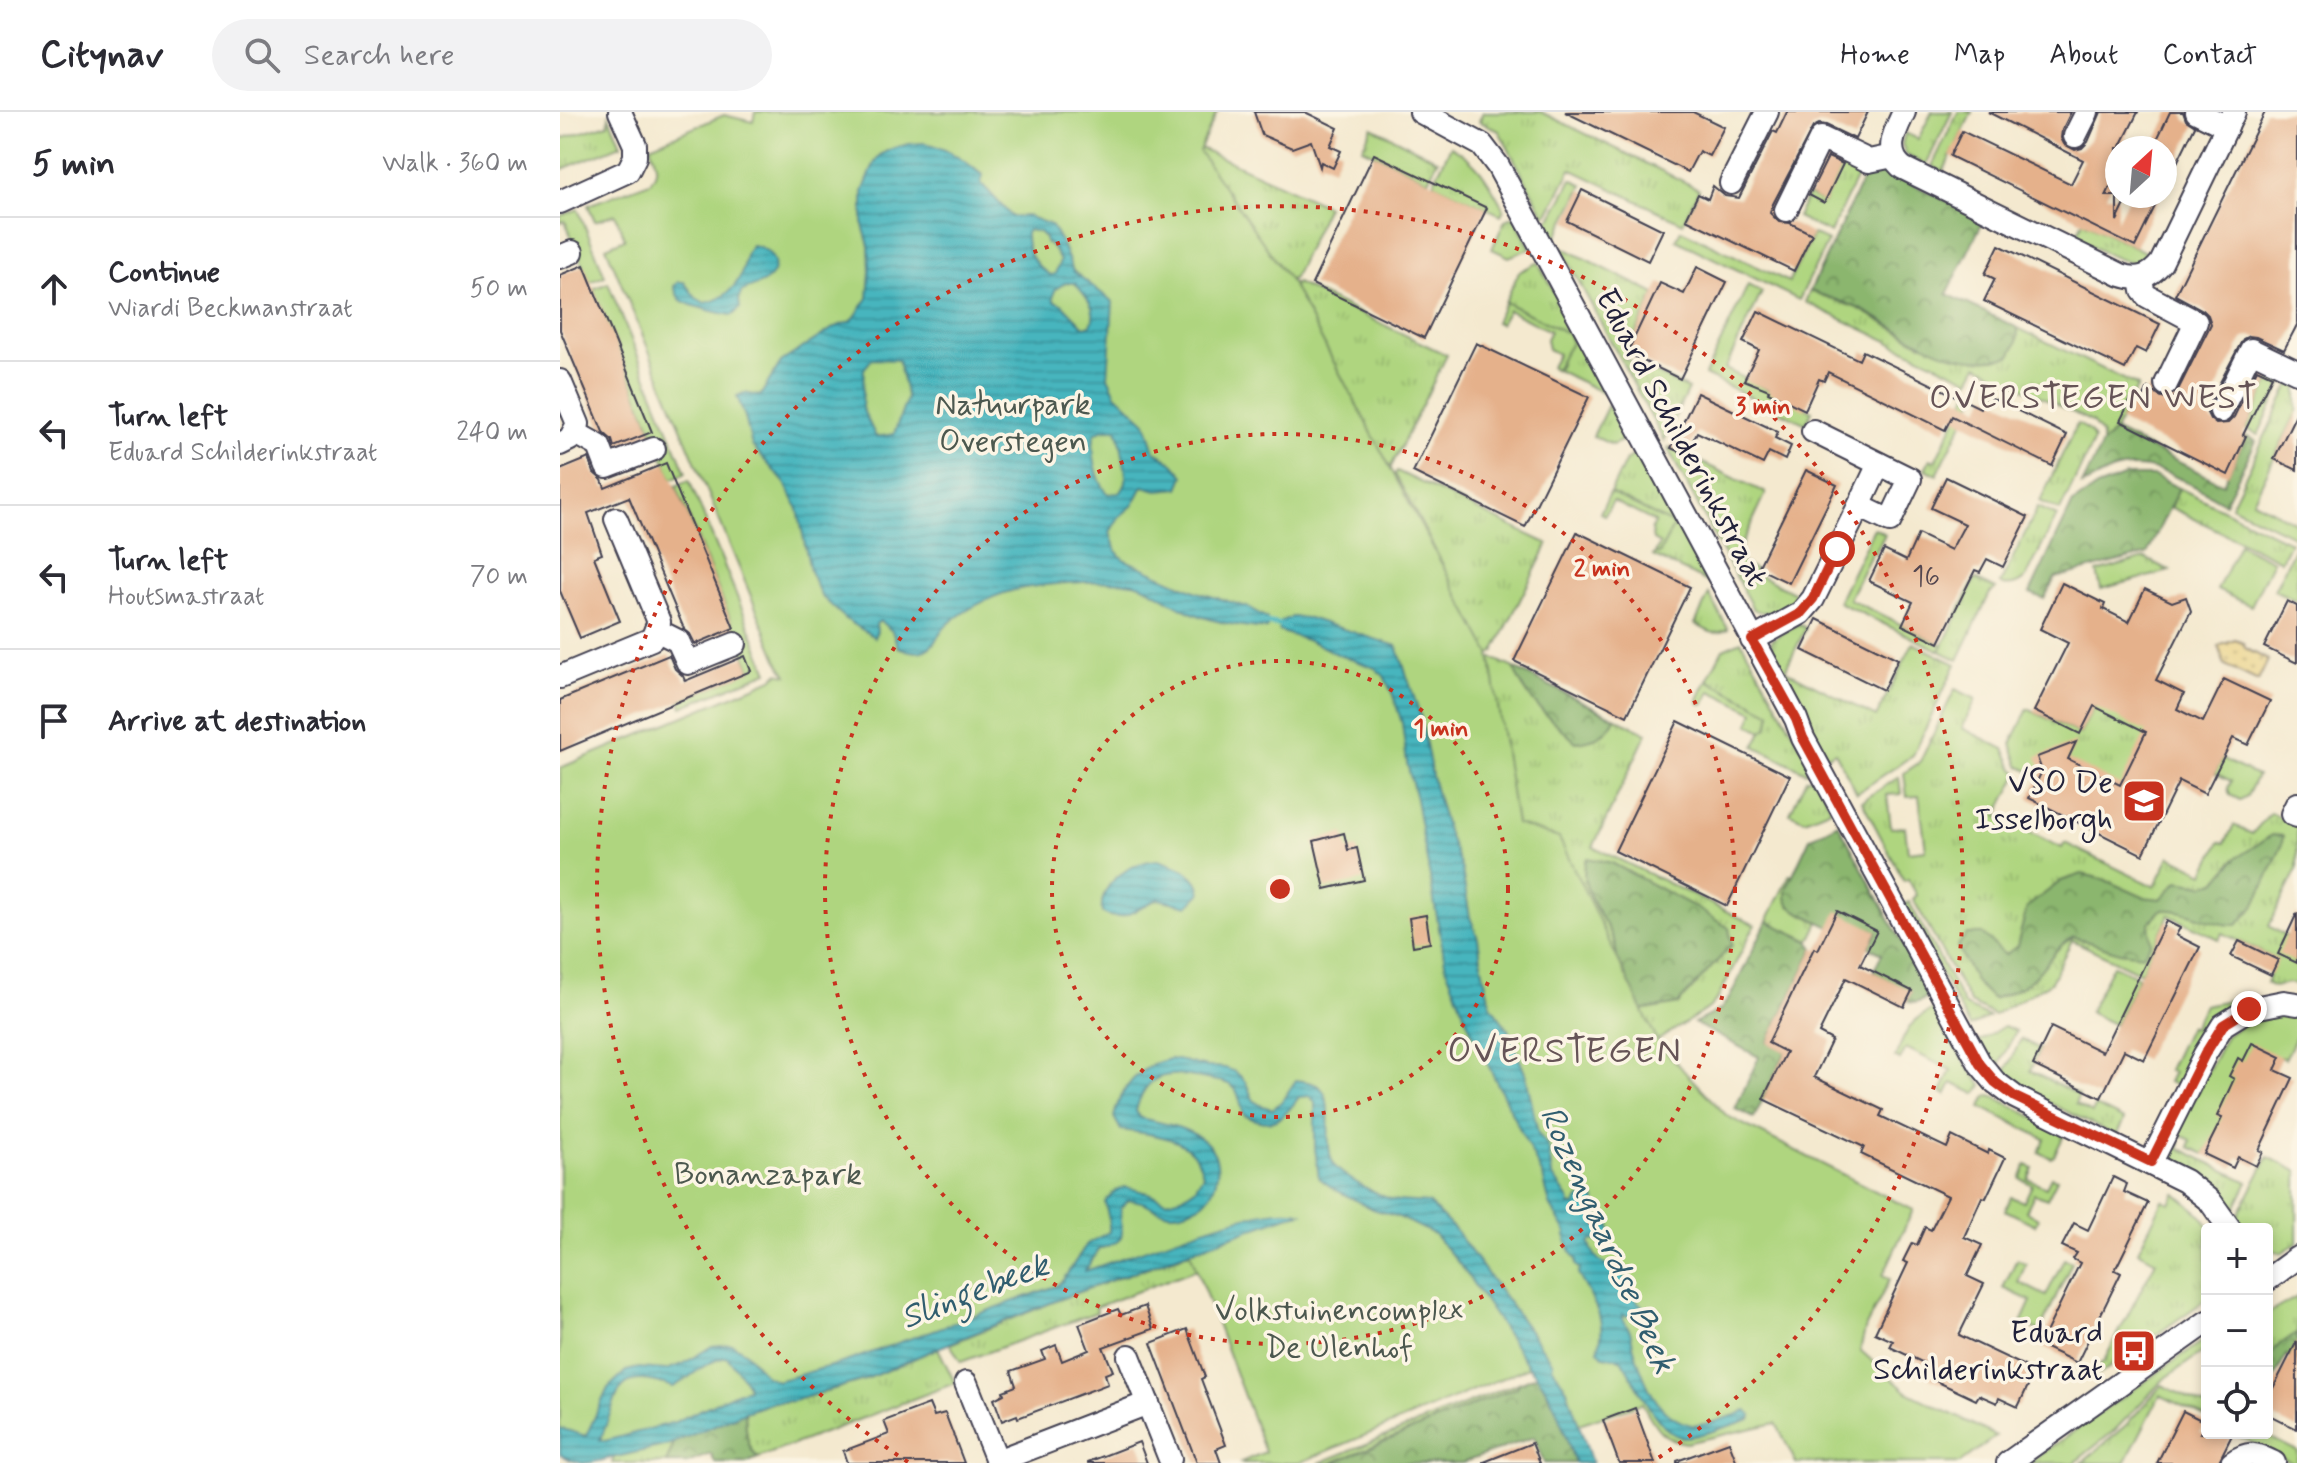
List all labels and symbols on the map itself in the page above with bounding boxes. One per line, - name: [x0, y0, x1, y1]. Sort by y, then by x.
- north arrow: [2105, 136, 2177, 208]
- street label: Eduard Schilderinkstraat: [1585, 282, 1777, 594]
- district label: OVERSTEGEN WEST: [1929, 376, 2259, 421]
- park label: Natuurpark Overstegen: [935, 384, 1091, 463]
- text: 3 min: [1735, 392, 1791, 423]
- route start: [1819, 531, 1855, 567]
- text: 2 min: [1574, 554, 1630, 585]
- house number: 16: [1912, 559, 1940, 596]
- text: 1 min: [1413, 714, 1469, 745]
- place label: VSO De Isselborgh: [1975, 762, 2113, 843]
- school or university icon: VSO De Isselborgh: [2120, 777, 2168, 825]
- centre of rings: [1266, 875, 1294, 903]
- route end: [2231, 991, 2267, 1027]
- district label: OVERSTEGEN: [1447, 1029, 1683, 1076]
- water label: Rozengaardse Beek: [1528, 1099, 1686, 1381]
- park label: Bonanzapark: [674, 1154, 862, 1196]
- water label: Slingebeek: [894, 1243, 1058, 1344]
- park label: Volkstuinencomplex De Ulenhof: [1215, 1290, 1463, 1369]
- place label: Eduard Schilderinkstraat: [1873, 1312, 2103, 1391]
- bus stop icon: Eduard Schilderinkstraat: [2110, 1327, 2158, 1375]

